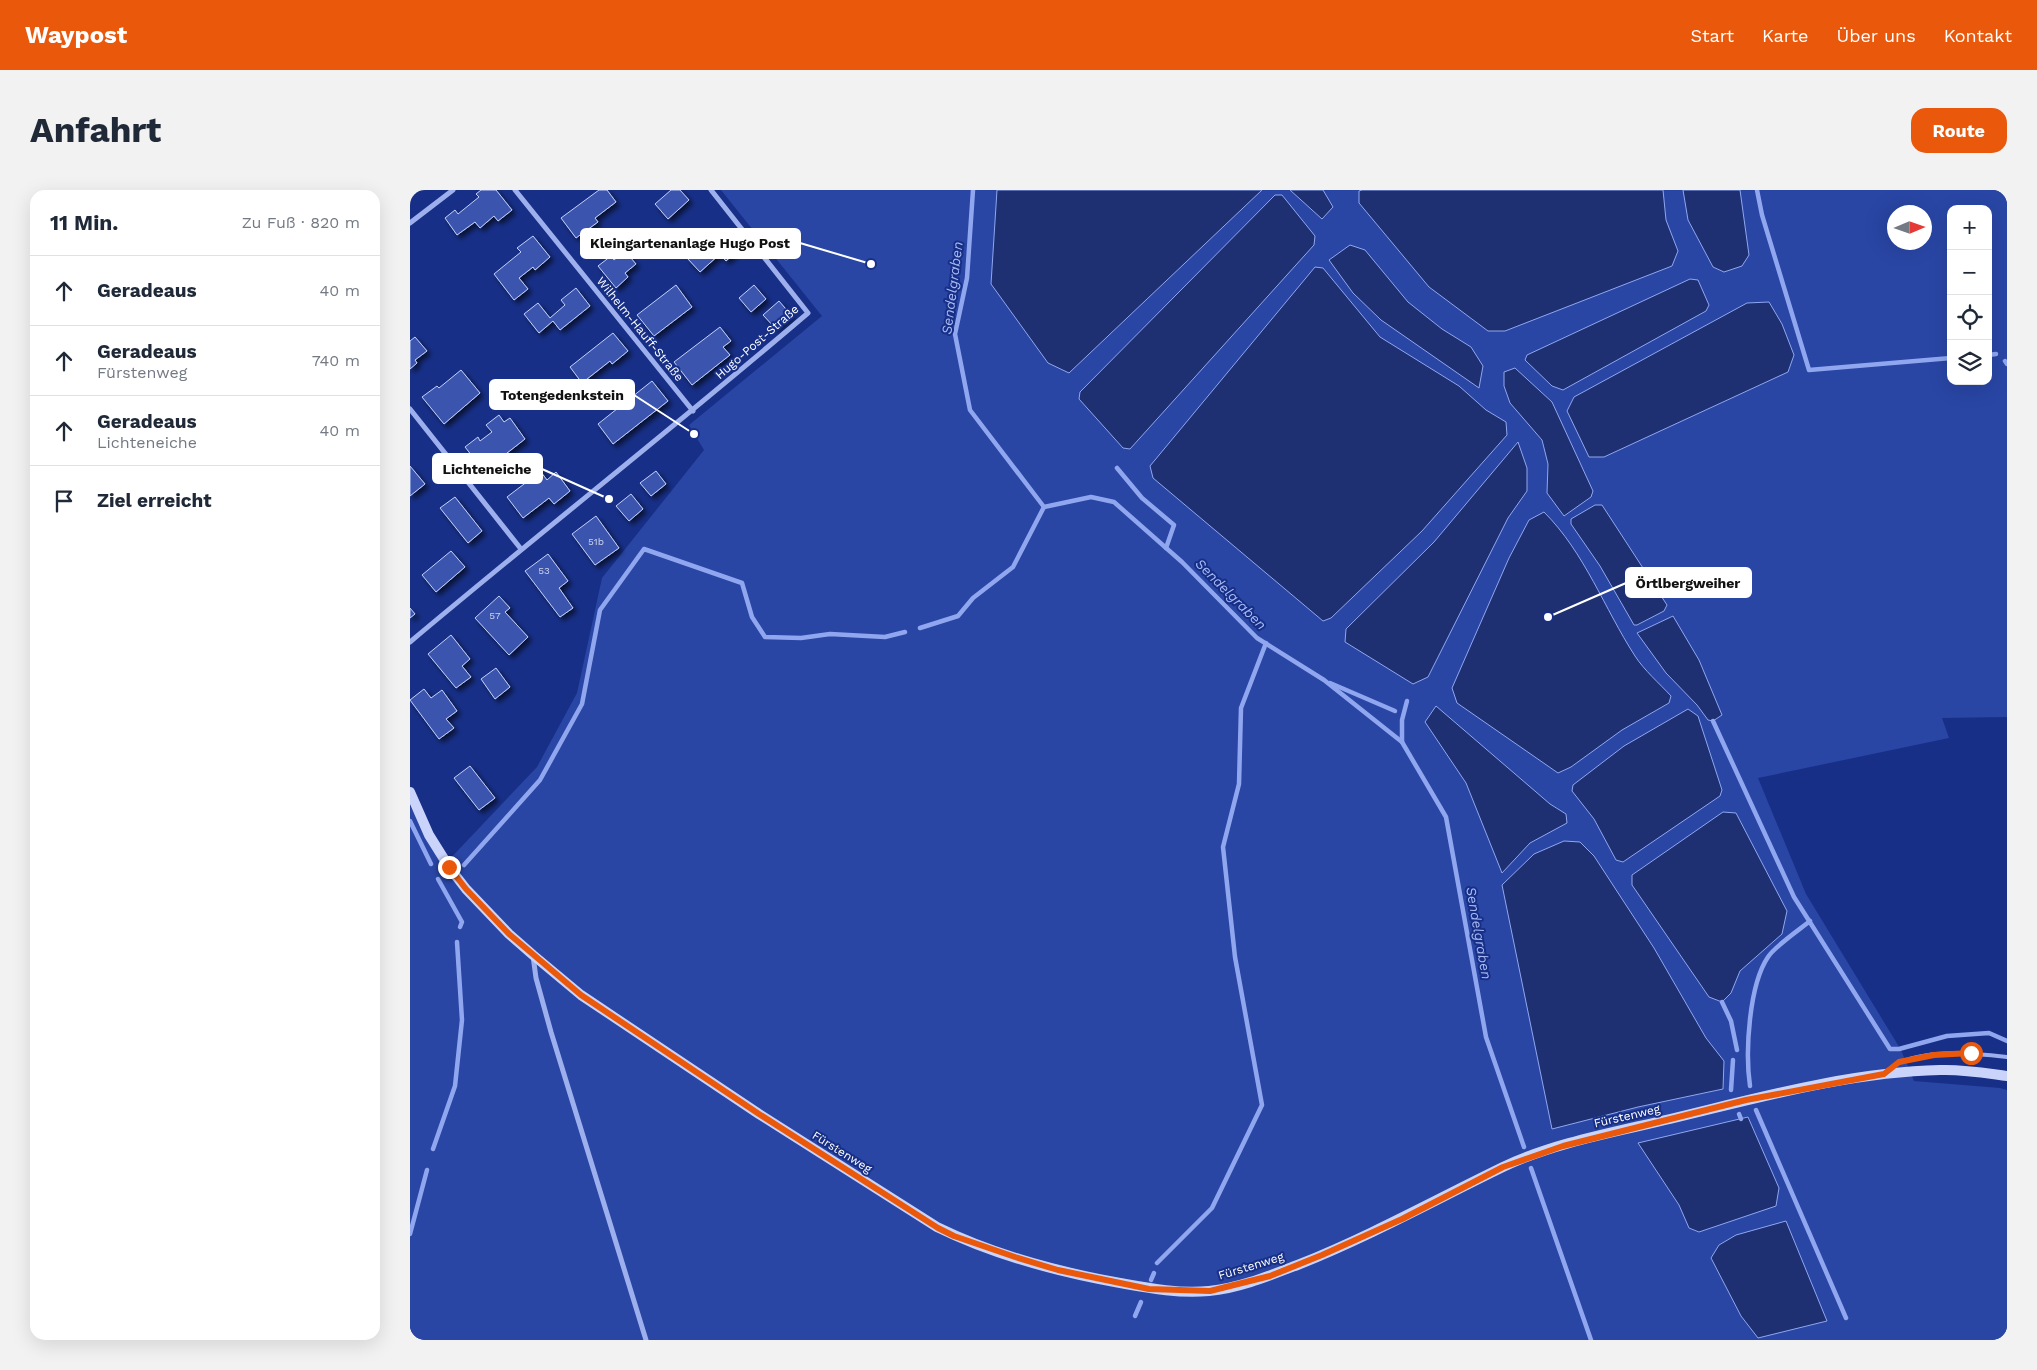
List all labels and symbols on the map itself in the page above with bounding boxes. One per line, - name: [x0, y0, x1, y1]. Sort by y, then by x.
- north arrow: [1887, 205, 1932, 250]
- callout: Kleingartenanlage Hugo Post: [581, 229, 800, 258]
- text: Kleingartenanlage Hugo Post: [590, 235, 790, 251]
- water label: Sendelgraben: [938, 241, 966, 335]
- street label: Wilhelm-Hauff-Straße: [594, 274, 686, 384]
- street label: Hugo-Post-Straße: [712, 302, 802, 382]
- callout: Totengedenkstein: [490, 380, 634, 409]
- text: Totengedenkstein: [500, 387, 624, 403]
- callout: Lichteneiche: [433, 454, 542, 483]
- text: Lichteneiche: [443, 461, 531, 477]
- house number: 51b: [588, 536, 604, 547]
- water label: Sendelgraben: [1192, 555, 1270, 633]
- house number: 53: [538, 565, 550, 576]
- callout: Örtlbergweiher: [1626, 568, 1751, 597]
- text: Örtlbergweiher: [1636, 575, 1740, 591]
- house number: 57: [489, 610, 501, 621]
- route end: [438, 856, 461, 879]
- water label: Sendelgraben: [1463, 886, 1495, 980]
- route start: [1960, 1042, 1983, 1065]
- street label: Fürstenweg: [1592, 1101, 1662, 1130]
- street label: Fürstenweg: [810, 1128, 875, 1176]
- street label: Fürstenweg: [1217, 1249, 1286, 1283]

